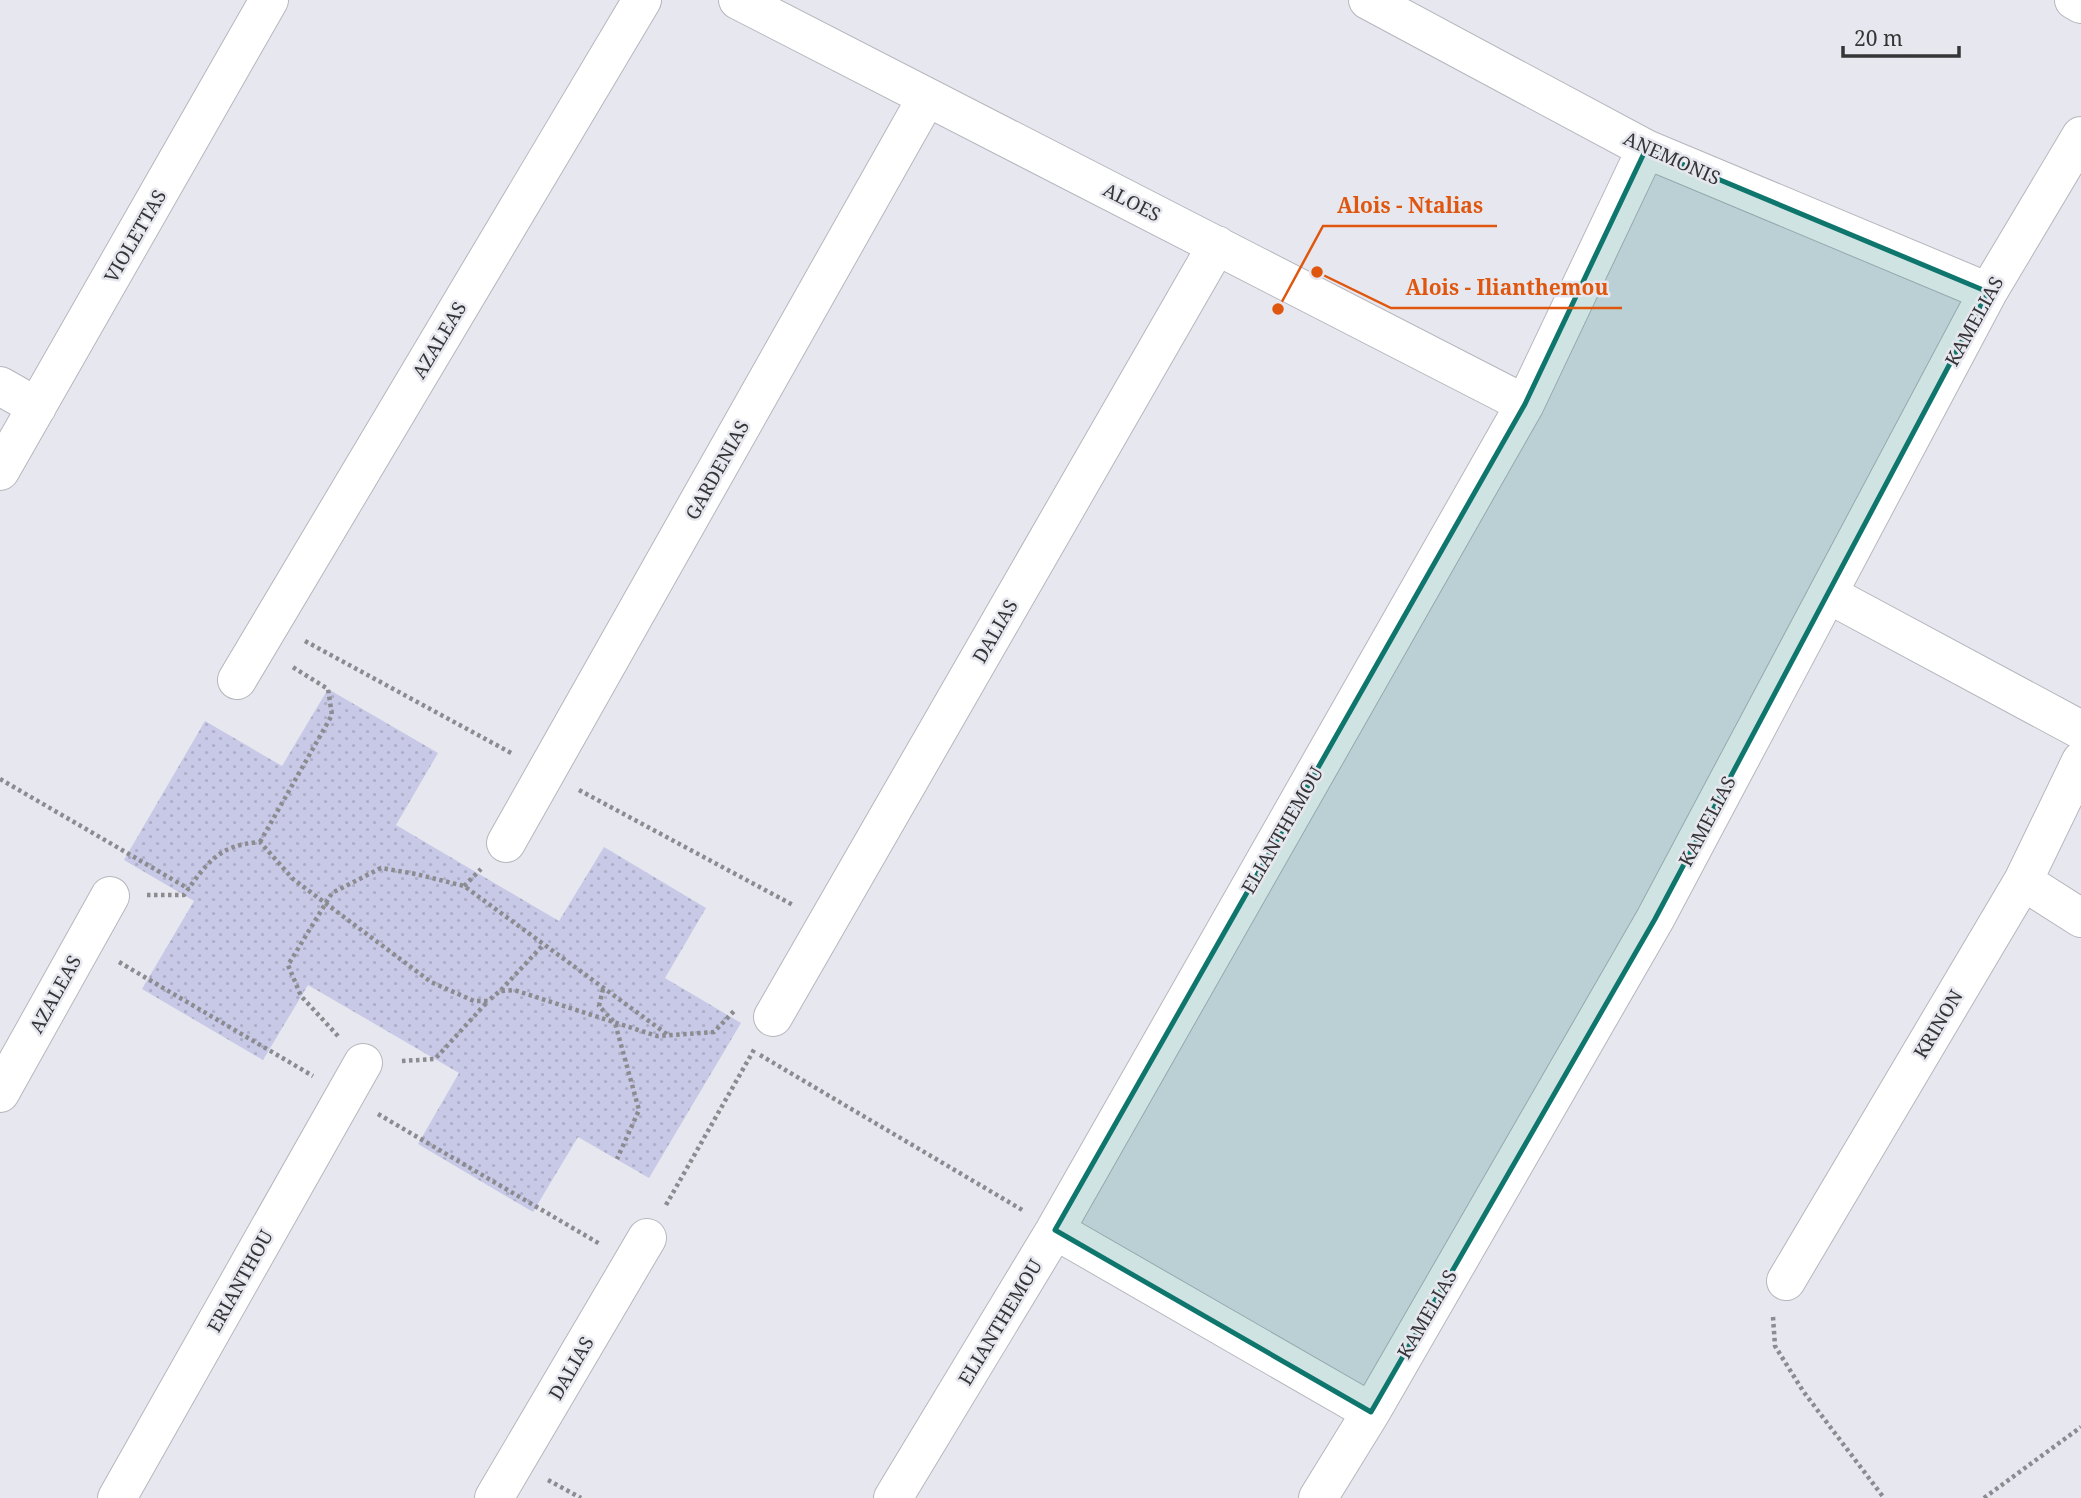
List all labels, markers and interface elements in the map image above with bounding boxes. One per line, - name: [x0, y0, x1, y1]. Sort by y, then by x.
- scale bar: [1843, 14, 1958, 58]
- text: 20 m: [1854, 24, 1903, 52]
- street label: ANEMONIS: [1619, 125, 1725, 191]
- street label: ALOES: [1099, 176, 1165, 228]
- callout: Alois - Ntalias: [1323, 184, 1497, 226]
- street label: VIOLETTAS: [98, 185, 172, 287]
- text: Alois - Ntalias: [1337, 191, 1483, 219]
- callout: Alois - Ilianthemou: [1391, 266, 1622, 308]
- street label: KAMELIAS: [1939, 271, 2009, 371]
- text: Alois - Ilianthemou: [1406, 273, 1608, 301]
- street label: AZALEAS: [406, 297, 472, 383]
- street label: GARDENIAS: [679, 415, 755, 525]
- street label: DALIAS: [966, 594, 1024, 668]
- street label: ELIANTHEMOU: [1235, 761, 1329, 898]
- street label: KAMELIAS: [1672, 771, 1742, 871]
- street label: AZALEAS: [23, 950, 87, 1038]
- street label: KRINON: [1907, 985, 1969, 1063]
- street label: ERIANTHOU: [201, 1225, 279, 1337]
- street label: ELIANTHEMOU: [952, 1254, 1048, 1390]
- street label: KAMELIAS: [1391, 1265, 1463, 1363]
- street label: DALIAS: [542, 1331, 600, 1405]

